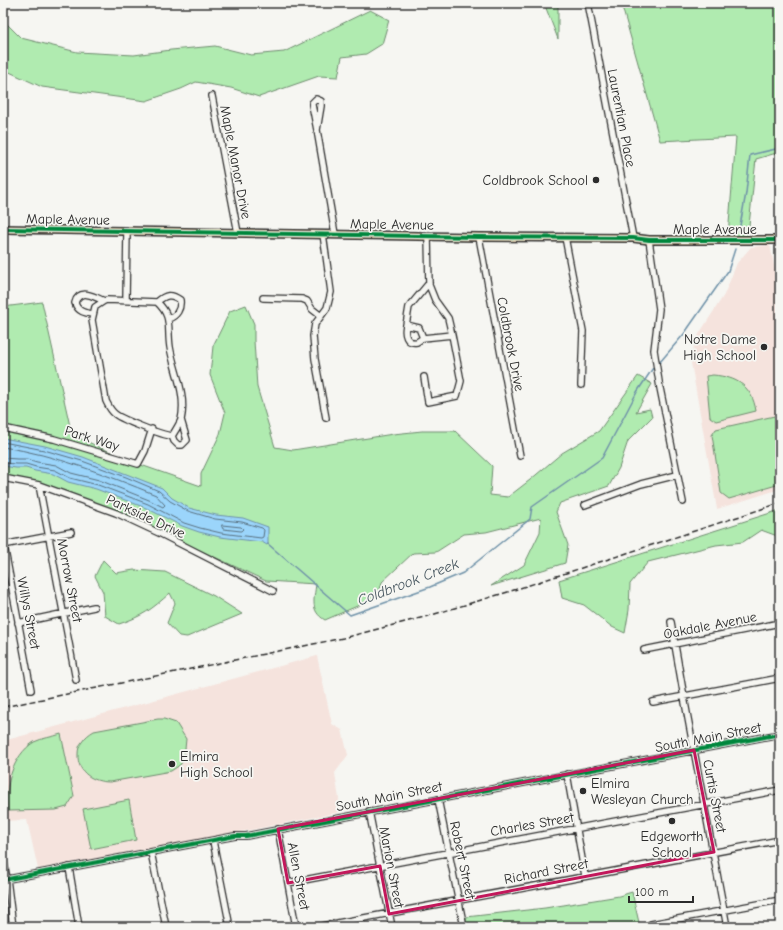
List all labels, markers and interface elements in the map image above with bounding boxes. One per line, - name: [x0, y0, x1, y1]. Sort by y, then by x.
- street label: Laurentian Place: [604, 67, 639, 169]
- street label: Maple Manor Drive: [216, 104, 255, 220]
- place label: Coldbrook School: [483, 172, 588, 189]
- marker: Coldbrook School: [591, 175, 601, 185]
- street label: Maple Avenue: [26, 210, 110, 229]
- street label: Maple Avenue: [350, 215, 434, 234]
- street label: Maple Avenue: [673, 221, 757, 238]
- street label: Coldbrook Drive: [493, 296, 528, 393]
- place label: Notre Dame High School: [683, 331, 756, 364]
- marker: Notre Dame High School: [759, 342, 769, 352]
- street label: Park Way: [63, 422, 122, 455]
- street label: Parkside Drive: [104, 491, 188, 542]
- street label: Morrow Street: [53, 537, 86, 625]
- water label: Coldbrook Creek: [355, 554, 462, 610]
- street label: Willys Street: [13, 576, 44, 652]
- street label: Oakdale Avenue: [662, 608, 758, 643]
- street label: South Main Street: [653, 719, 764, 756]
- place label: Elmira High School: [180, 748, 253, 781]
- street label: Curtis Street: [699, 758, 730, 835]
- marker: Elmira High School: [167, 759, 177, 769]
- place label: Elmira Wesleyan Church: [591, 775, 693, 808]
- street label: South Main Street: [334, 778, 445, 815]
- marker: Elmira Wesleyan Church: [578, 786, 588, 796]
- street label: Charles Street: [489, 809, 576, 840]
- marker: Edgeworth School: [667, 816, 677, 826]
- street label: Robert Street: [446, 820, 479, 902]
- street label: Marion Street: [375, 825, 408, 910]
- place label: Edgeworth School: [641, 828, 703, 861]
- street label: Allen Street: [284, 841, 314, 912]
- street label: Richard Street: [503, 855, 591, 888]
- scale bar: [629, 878, 693, 904]
- text: 100 m: [635, 885, 668, 899]

